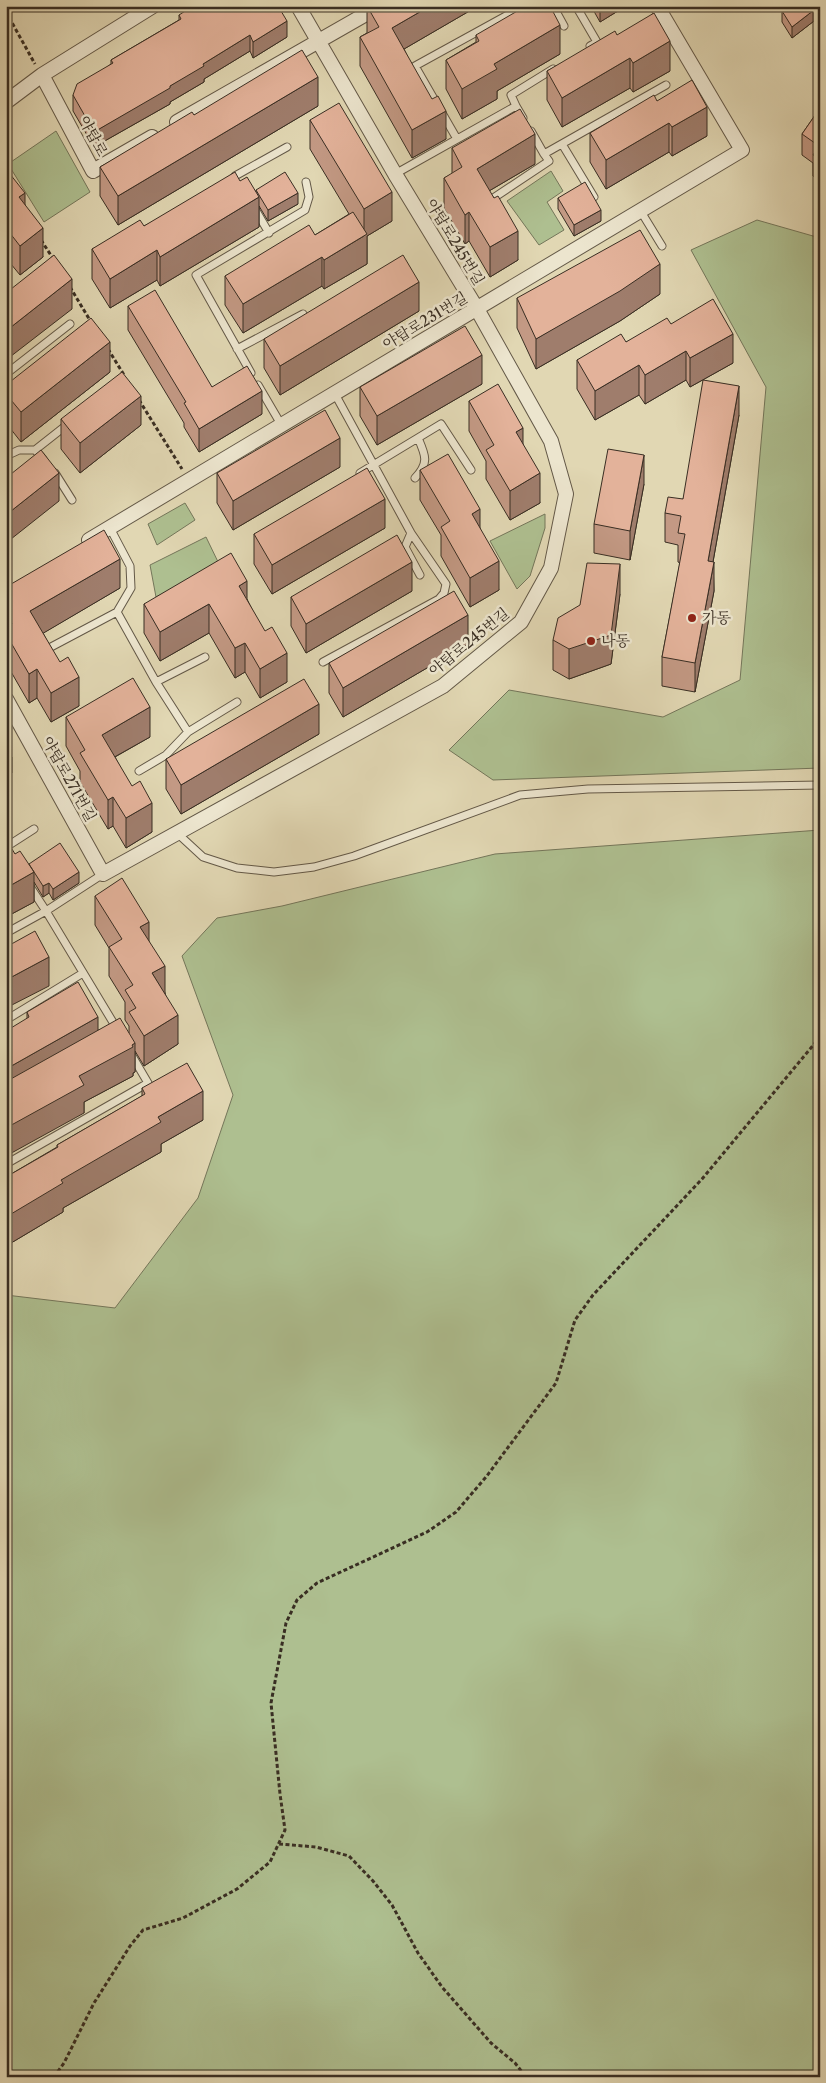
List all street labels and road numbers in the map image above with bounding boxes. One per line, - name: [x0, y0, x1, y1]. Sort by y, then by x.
- street label: 야탑로: [75, 112, 112, 160]
- street label: 야탑로245번길: [422, 195, 489, 289]
- street label: 야탑로231번길: [379, 288, 471, 353]
- street label: 야탑로245번길: [425, 603, 513, 680]
- street label: 야탑로271번길: [38, 733, 101, 825]

